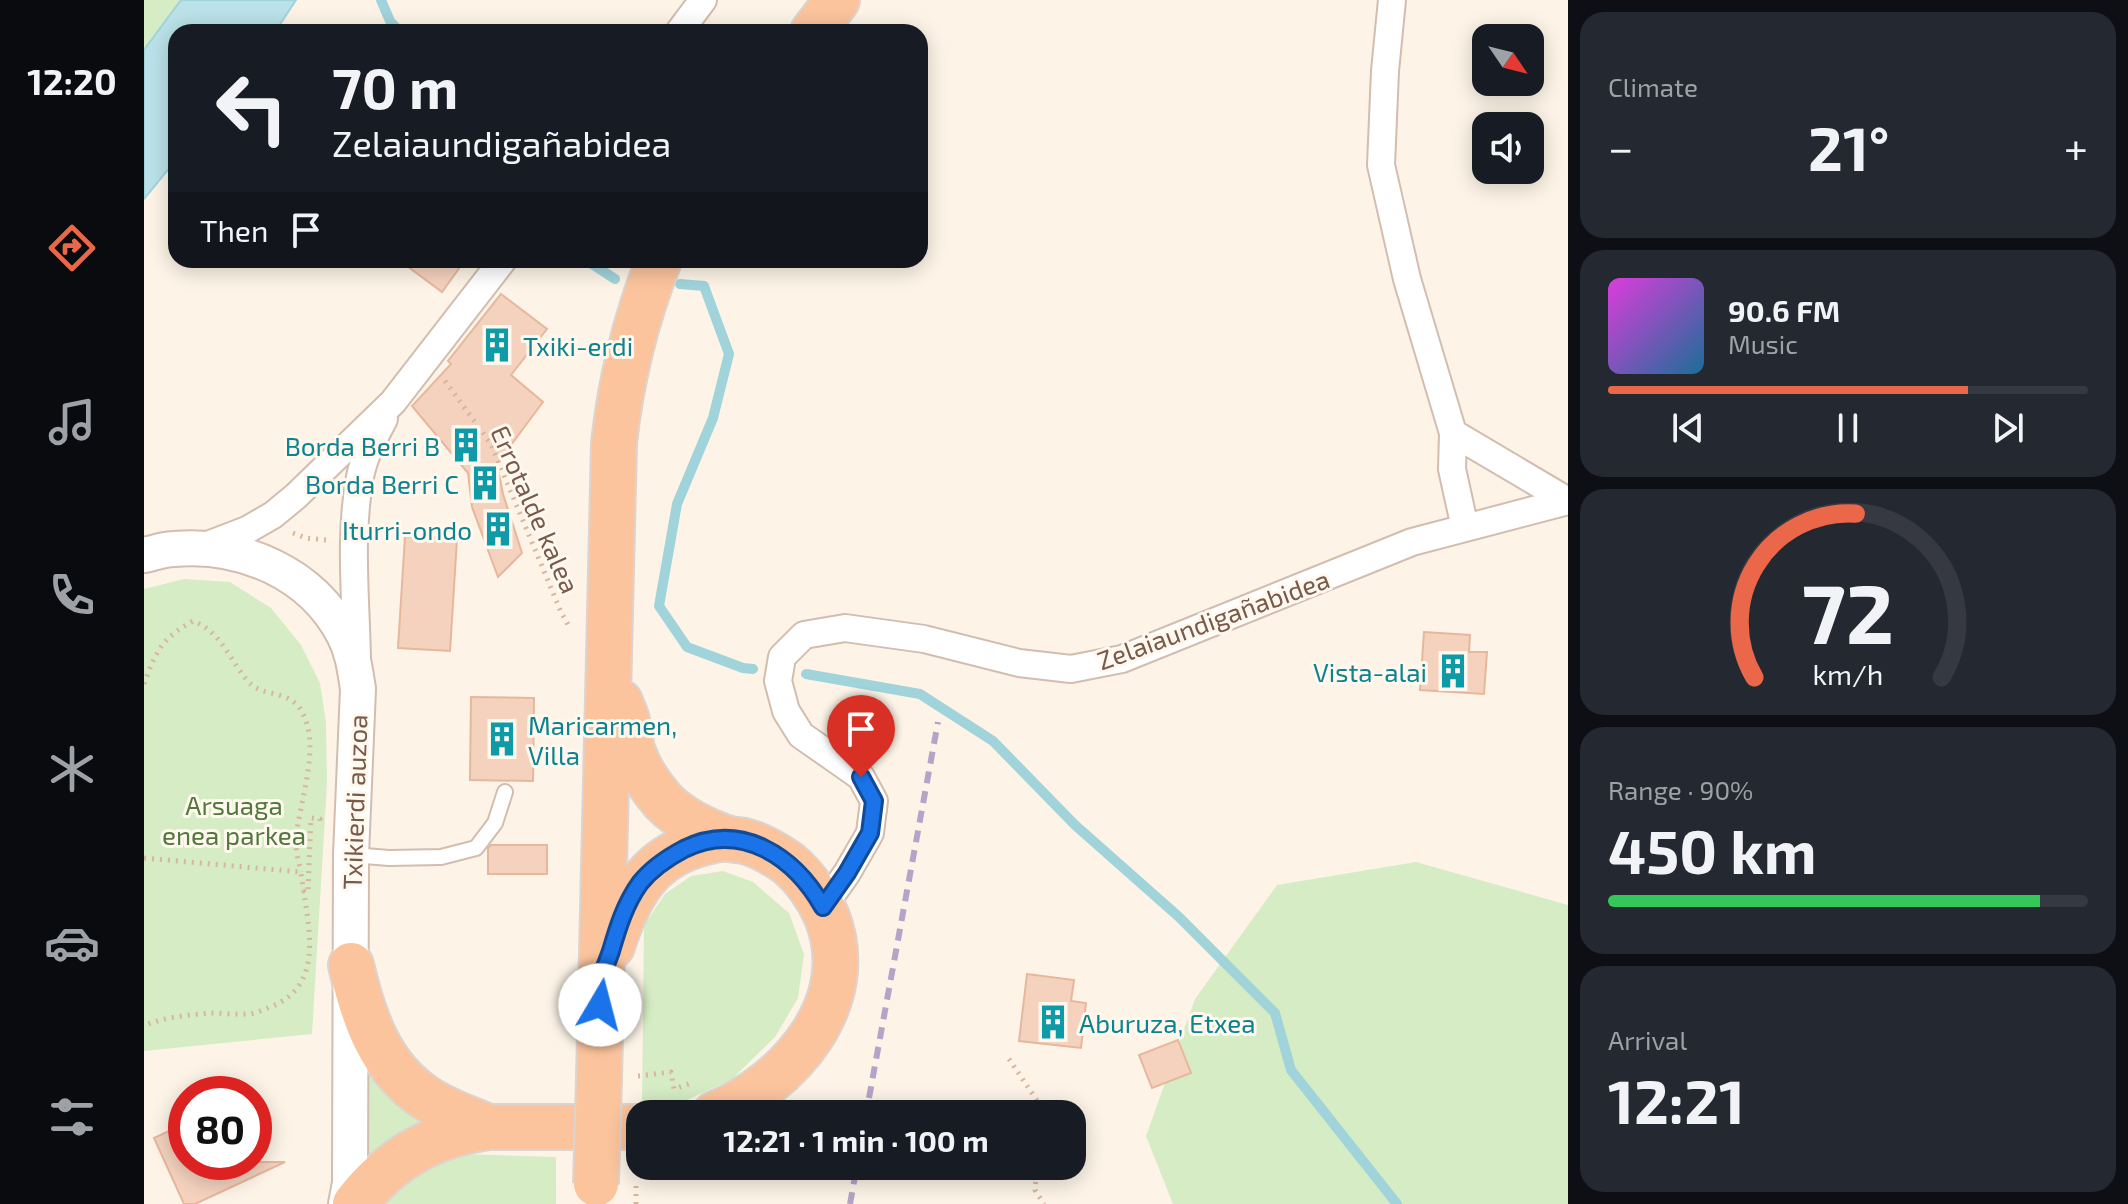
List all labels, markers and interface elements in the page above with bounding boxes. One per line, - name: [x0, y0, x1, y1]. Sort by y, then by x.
- north arrow: [1472, 24, 1544, 96]
- map controls: [1472, 24, 1544, 184]
- text: 70 m: [332, 53, 458, 120]
- icon: left: [200, 56, 304, 160]
- text: 12:20: [27, 59, 117, 102]
- text: Climate: [1608, 71, 1698, 102]
- text: 21°: [1808, 111, 1889, 183]
- button: sound: [1472, 112, 1544, 184]
- text: −: [1608, 120, 1634, 173]
- text: +: [2064, 120, 2088, 173]
- text: Zelaiaundigañabidea: [332, 121, 671, 164]
- icon: arrive: [284, 208, 328, 252]
- text: Then: [200, 212, 268, 248]
- icon: directions: [44, 220, 100, 276]
- text: 90.6 FM: [1728, 292, 1840, 328]
- building icon: Txiki-erdi: [478, 326, 516, 364]
- text: Music: [1728, 328, 1798, 359]
- place label: Txiki-erdi: [523, 330, 633, 361]
- icon: music: [44, 394, 100, 450]
- icon: previous: [1666, 406, 1710, 450]
- icon: pause: [1826, 406, 1870, 450]
- icon: next: [1986, 406, 2030, 450]
- street label: Errotalde kalea: [485, 421, 587, 597]
- building icon: Borda Berri B: [447, 426, 485, 464]
- place label: Borda Berri B: [285, 430, 440, 461]
- building icon: Borda Berri C: [466, 464, 504, 502]
- place label: Borda Berri C: [305, 468, 459, 499]
- building icon: Iturri-ondo: [479, 510, 517, 548]
- place label: Iturri-ondo: [342, 514, 472, 545]
- text: 72: [1802, 561, 1894, 661]
- street label: Zelaiaundigañabidea: [1093, 563, 1333, 675]
- icon: phone: [44, 567, 100, 623]
- building icon: Vista-alai: [1434, 652, 1472, 690]
- place label: Vista-alai: [1313, 656, 1427, 687]
- text: km/h: [1813, 656, 1883, 691]
- pin: [827, 695, 895, 777]
- icon: arrive: [839, 707, 883, 751]
- place label: Maricarmen, Villa: [528, 709, 677, 770]
- street label: Txikierdi auzoa: [335, 714, 373, 890]
- building icon: Maricarmen, Villa: [483, 720, 521, 758]
- icon: climate: [44, 741, 100, 797]
- text: Range · 90%: [1608, 774, 1753, 805]
- park label: Arsuaga enea parkea: [162, 789, 306, 850]
- text: 450 km: [1608, 814, 1817, 886]
- icon: car: [44, 915, 100, 971]
- position arrow: [558, 963, 642, 1047]
- building icon: Aburuza, Etxea: [1034, 1003, 1072, 1041]
- place label: Aburuza, Etxea: [1079, 1007, 1255, 1038]
- text: Arrival: [1608, 1024, 1687, 1055]
- text: 12:21: [1608, 1064, 1745, 1136]
- speed limit sign: 80: [168, 1076, 272, 1180]
- icon: filters: [44, 1089, 100, 1145]
- text: 12:21 · 1 min · 100 m: [723, 1122, 989, 1158]

